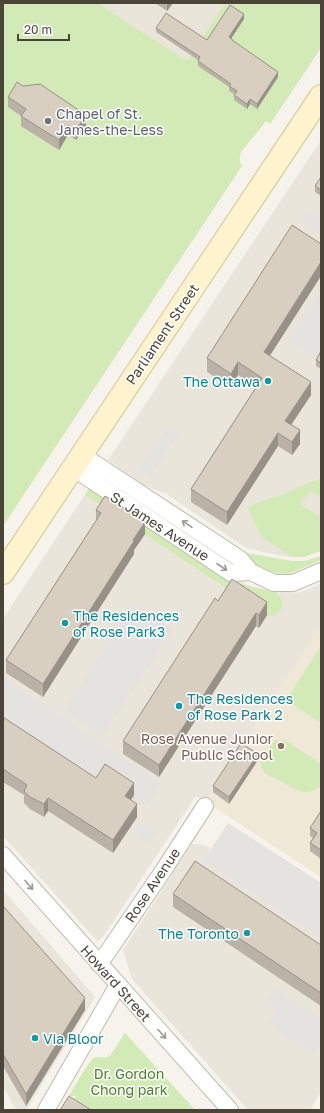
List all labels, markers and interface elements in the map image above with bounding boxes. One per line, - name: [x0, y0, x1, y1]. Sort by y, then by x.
- scale bar: [18, 16, 69, 42]
- text: 20 m: [24, 22, 52, 37]
- place label: Chapel of St. James-the-Less: [56, 105, 163, 138]
- marker: Chapel of St. James-the-Less: [43, 116, 53, 126]
- street label: Parliament Street: [122, 280, 202, 388]
- place label: The Ottawa: [183, 373, 260, 390]
- marker: The Ottawa: [263, 376, 273, 386]
- street label: St James Avenue: [107, 488, 213, 564]
- one-way arrow: [182, 520, 193, 528]
- one-way arrow: [216, 563, 227, 571]
- place label: The Residences of Rose Park3: [73, 607, 179, 640]
- marker: The Residences of Rose Park3: [60, 618, 70, 628]
- place label: The Residences of Rose Park 2: [187, 690, 293, 723]
- marker: The Residences of Rose Park 2: [174, 701, 184, 711]
- place label: Rose Avenue Junior Public School: [141, 730, 274, 763]
- marker: Rose Avenue Junior Public School: [276, 741, 286, 751]
- street label: Rose Avenue: [121, 844, 183, 926]
- one-way arrow: [24, 879, 33, 890]
- place label: The Toronto: [158, 925, 239, 942]
- marker: The Toronto: [242, 928, 252, 938]
- street label: Howard Street: [77, 941, 155, 1025]
- one-way arrow: [157, 1029, 167, 1039]
- place label: Via Bloor: [43, 1030, 104, 1047]
- marker: Via Bloor: [30, 1033, 40, 1043]
- park label: Dr. Gordon Chong park: [90, 1065, 168, 1098]

